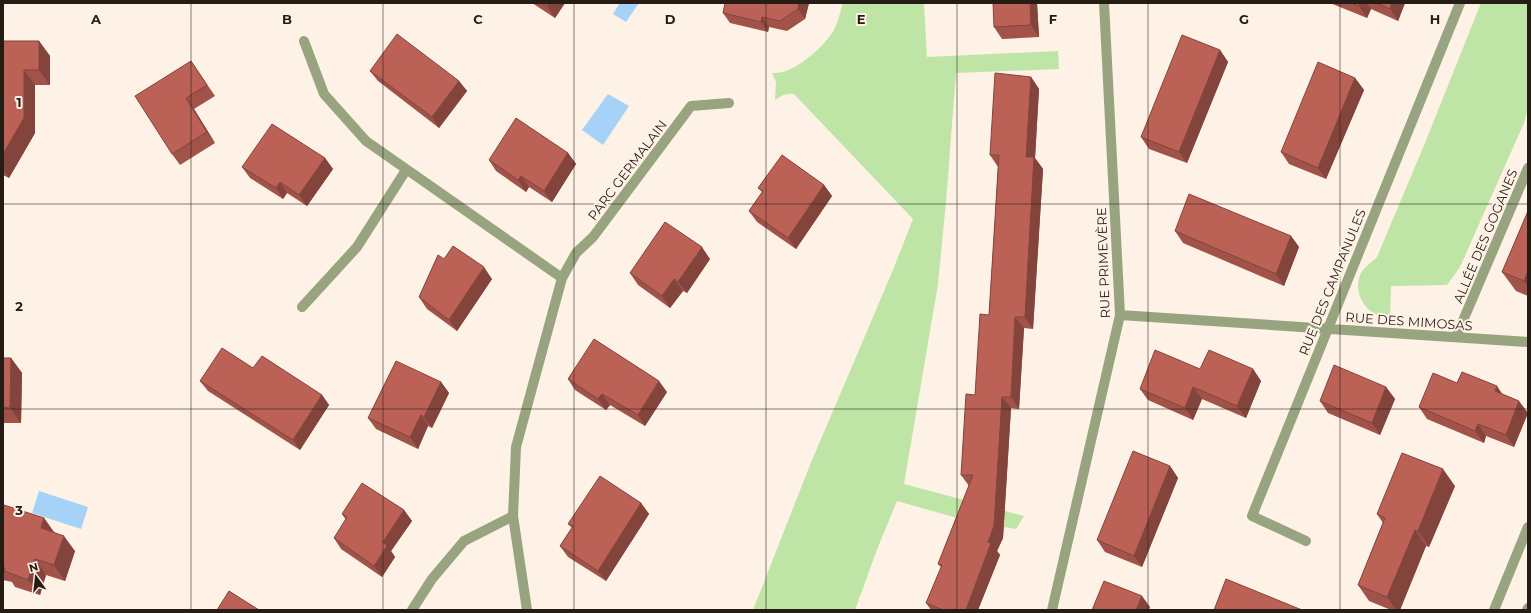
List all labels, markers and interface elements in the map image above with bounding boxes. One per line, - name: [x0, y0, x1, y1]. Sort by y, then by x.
- text: A: [90, 11, 102, 27]
- text: B: [282, 11, 292, 27]
- text: C: [473, 11, 483, 27]
- text: D: [665, 11, 676, 27]
- text: E: [857, 11, 866, 27]
- text: F: [1049, 11, 1057, 27]
- text: G: [1239, 11, 1249, 27]
- text: H: [1430, 11, 1440, 27]
- text: 1: [16, 94, 22, 110]
- street label: PARC GERMALAIN: [584, 117, 670, 223]
- street label: ALLÉE DES GOGANES: [1450, 167, 1520, 305]
- street label: RUE DES CAMPANULES: [1295, 206, 1369, 358]
- street label: RUE PRIMEVÈRE: [1093, 207, 1113, 319]
- text: 2: [15, 298, 23, 314]
- street label: RUE DES MIMOSAS: [1345, 309, 1473, 333]
- text: 3: [14, 502, 23, 518]
- north arrow: [16, 557, 56, 597]
- text: N: [27, 559, 40, 575]

